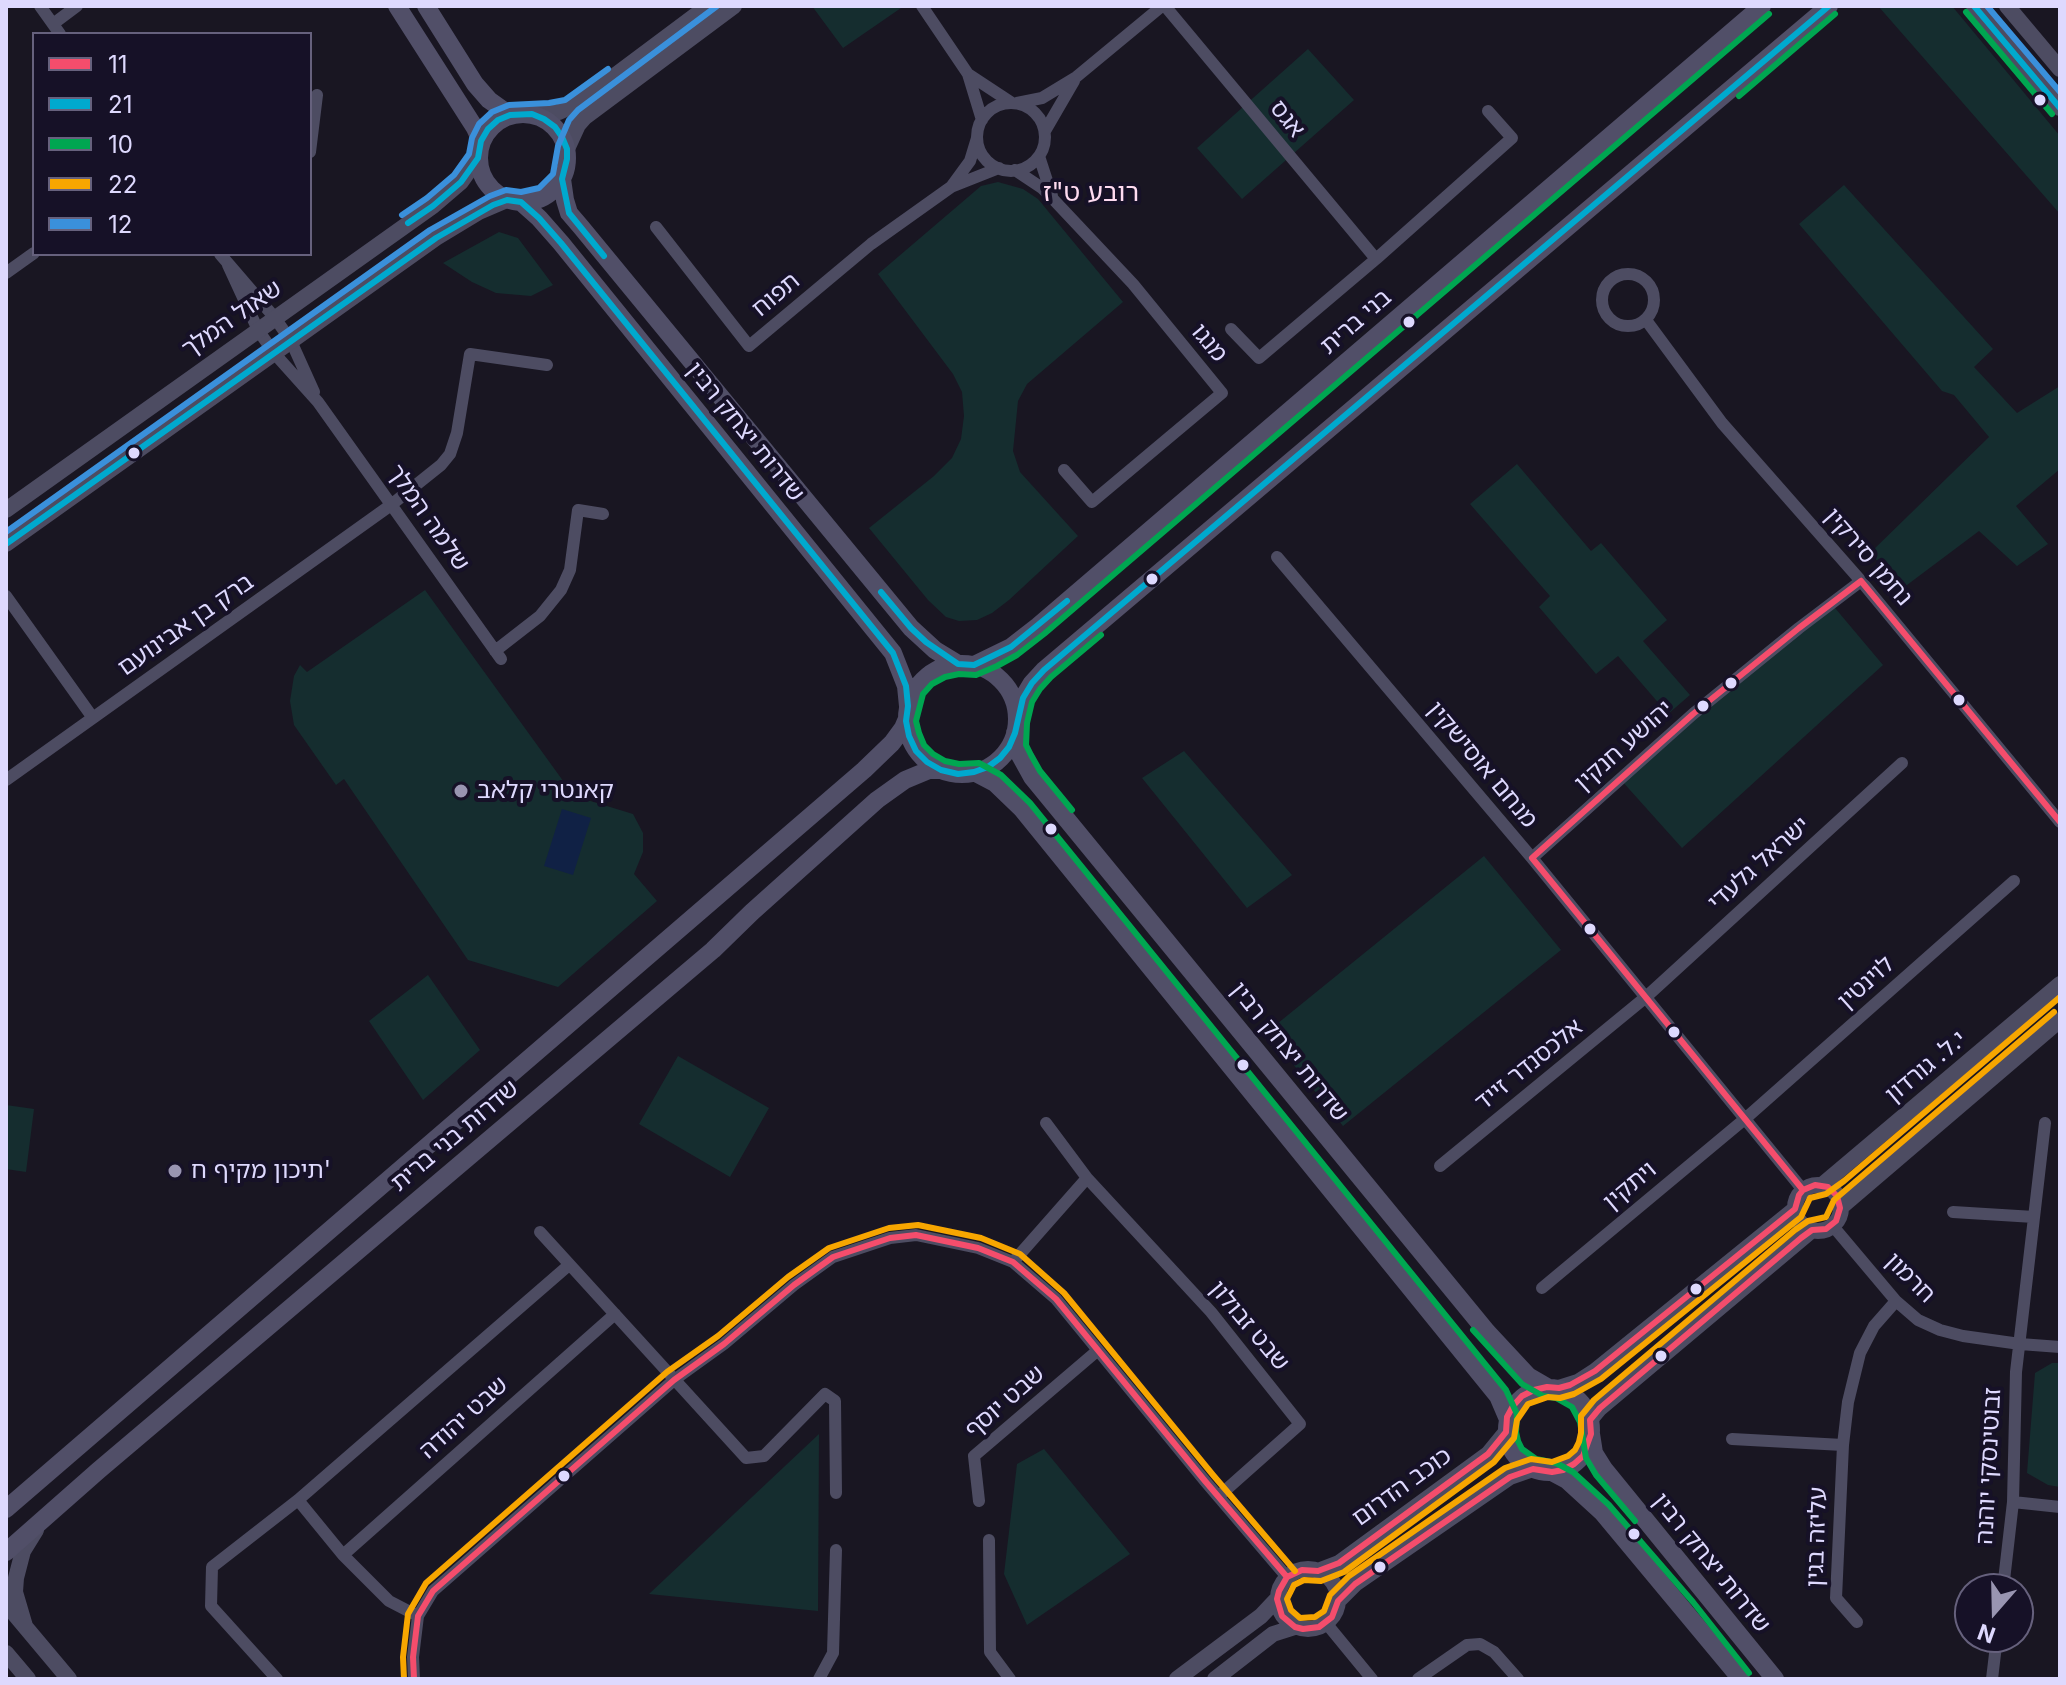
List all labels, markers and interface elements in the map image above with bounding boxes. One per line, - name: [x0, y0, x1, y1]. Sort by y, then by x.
- legend: [32, 32, 312, 256]
- text: 11: [108, 50, 128, 79]
- text: 21: [108, 90, 132, 119]
- unlabelled marker: [2032, 92, 2048, 108]
- street label: אגס: [1263, 95, 1311, 143]
- text: 10: [108, 130, 133, 159]
- text: 22: [108, 170, 137, 199]
- district label: רובע ט"ז: [1043, 177, 1139, 209]
- text: 12: [108, 210, 132, 239]
- street label: תפוח: [746, 267, 806, 323]
- street label: שאול המלך: [177, 274, 287, 364]
- street label: בני ברית: [1314, 283, 1398, 361]
- unlabelled marker: [1401, 314, 1417, 330]
- street label: מנגו: [1185, 318, 1233, 368]
- street label: שדרות יצחק רבין: [680, 356, 810, 508]
- unlabelled marker: [126, 445, 142, 461]
- street label: שלמה המלך: [381, 459, 475, 577]
- street label: נחמן סירקין: [1818, 502, 1918, 612]
- street label: ברק בן אבינועם: [113, 568, 259, 682]
- unlabelled marker: [1144, 571, 1160, 587]
- unlabelled marker: [1723, 675, 1739, 691]
- unlabelled marker: [1951, 692, 1967, 708]
- street label: יהושע חנקין: [1569, 694, 1679, 798]
- street label: מנחם אוסישקין: [1421, 696, 1543, 834]
- unlabelled marker: [1695, 698, 1711, 714]
- place label: קאנטרי קלאב: [477, 777, 614, 805]
- marker: קאנטרי קלאב: [452, 782, 470, 800]
- street label: ישראל גלעדי: [1702, 811, 1816, 917]
- unlabelled marker: [1043, 821, 1059, 837]
- unlabelled marker: [1582, 921, 1598, 937]
- street label: לוינטין: [1832, 950, 1900, 1016]
- street label: שדרות יצחק רבין: [1224, 976, 1354, 1128]
- street label: אלכסנדר זייד: [1469, 1013, 1589, 1117]
- unlabelled marker: [1666, 1024, 1682, 1040]
- street label: י.ל. גורדון: [1880, 1025, 1972, 1109]
- unlabelled marker: [1235, 1057, 1251, 1073]
- street label: שדרות בני ברית: [385, 1074, 525, 1198]
- street label: ויתקין: [1598, 1156, 1662, 1216]
- place label: תיכון מקיף ח': [191, 1157, 331, 1185]
- marker: תיכון מקיף ח': [166, 1162, 184, 1180]
- street label: חרמון: [1879, 1247, 1941, 1309]
- street label: שבט זבולון: [1203, 1275, 1295, 1377]
- unlabelled marker: [1688, 1281, 1704, 1297]
- unlabelled marker: [1653, 1348, 1669, 1364]
- street label: שבט יוסף: [959, 1360, 1051, 1444]
- street label: שבט יהודה: [414, 1371, 514, 1465]
- street label: זבוטינסקי יוהנה: [1971, 1387, 2007, 1545]
- street label: כוכב הדרום: [1347, 1441, 1457, 1533]
- unlabelled marker: [556, 1468, 572, 1484]
- street label: עליזה בגין: [1801, 1486, 1833, 1588]
- street label: שדרות יצחק רבין: [1646, 1487, 1776, 1639]
- unlabelled marker: [1626, 1526, 1642, 1542]
- unlabelled marker: [1372, 1559, 1388, 1575]
- north arrow: [1954, 1573, 2034, 1653]
- text: N: [1974, 1619, 1999, 1649]

